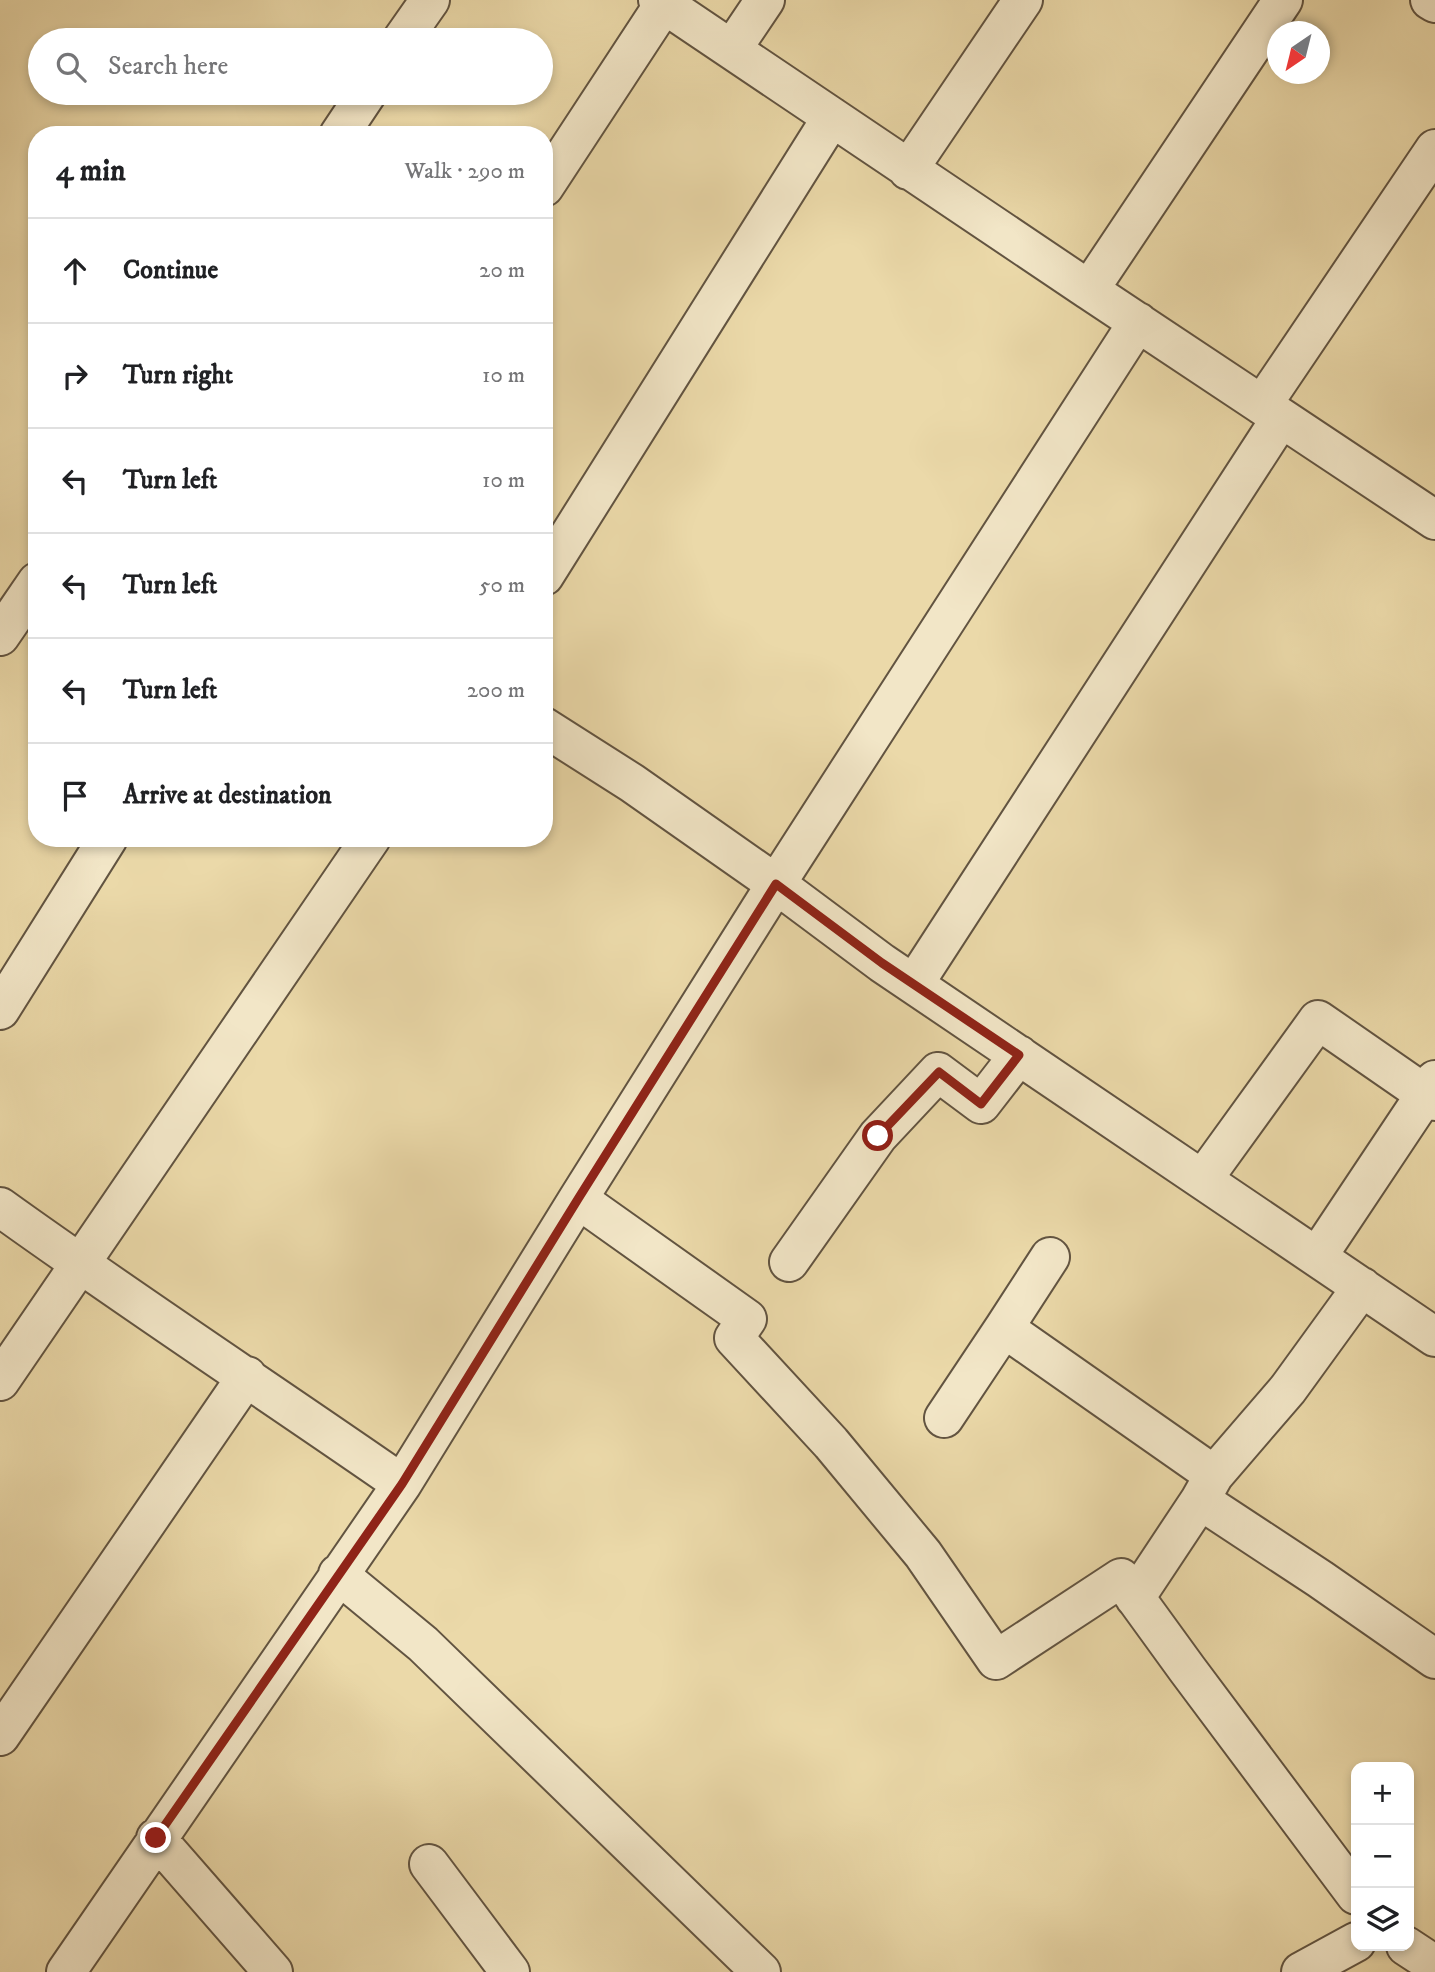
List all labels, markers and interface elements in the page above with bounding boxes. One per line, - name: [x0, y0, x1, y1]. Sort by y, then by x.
- north arrow: [1267, 21, 1330, 84]
- search box: [28, 28, 553, 105]
- icon: search: [52, 48, 90, 86]
- text: Search here: [108, 50, 228, 83]
- text: 4 min: [56, 153, 126, 190]
- text: Walk · 290 m: [404, 157, 525, 186]
- icon: ahead: [56, 252, 94, 290]
- text: Continue: [123, 254, 218, 287]
- text: 20 m: [479, 256, 525, 285]
- icon: right: [56, 357, 94, 395]
- text: Turn right: [123, 359, 233, 392]
- text: 10 m: [482, 361, 525, 390]
- icon: left: [56, 462, 94, 500]
- text: Turn left: [123, 464, 217, 497]
- text: 10 m: [482, 466, 525, 495]
- icon: left: [56, 567, 94, 605]
- text: Turn left: [123, 569, 217, 602]
- text: 50 m: [479, 571, 525, 600]
- icon: left: [56, 672, 94, 710]
- text: Turn left: [123, 674, 217, 707]
- text: 200 m: [467, 676, 525, 705]
- icon: arrive: [56, 777, 94, 815]
- text: Arrive at destination: [123, 779, 332, 812]
- route start: [862, 1120, 893, 1151]
- map controls: [1351, 1762, 1414, 1951]
- button: +: [1351, 1762, 1414, 1825]
- route end: [140, 1822, 171, 1853]
- button: −: [1351, 1825, 1414, 1888]
- button: layers: [1351, 1888, 1414, 1951]

